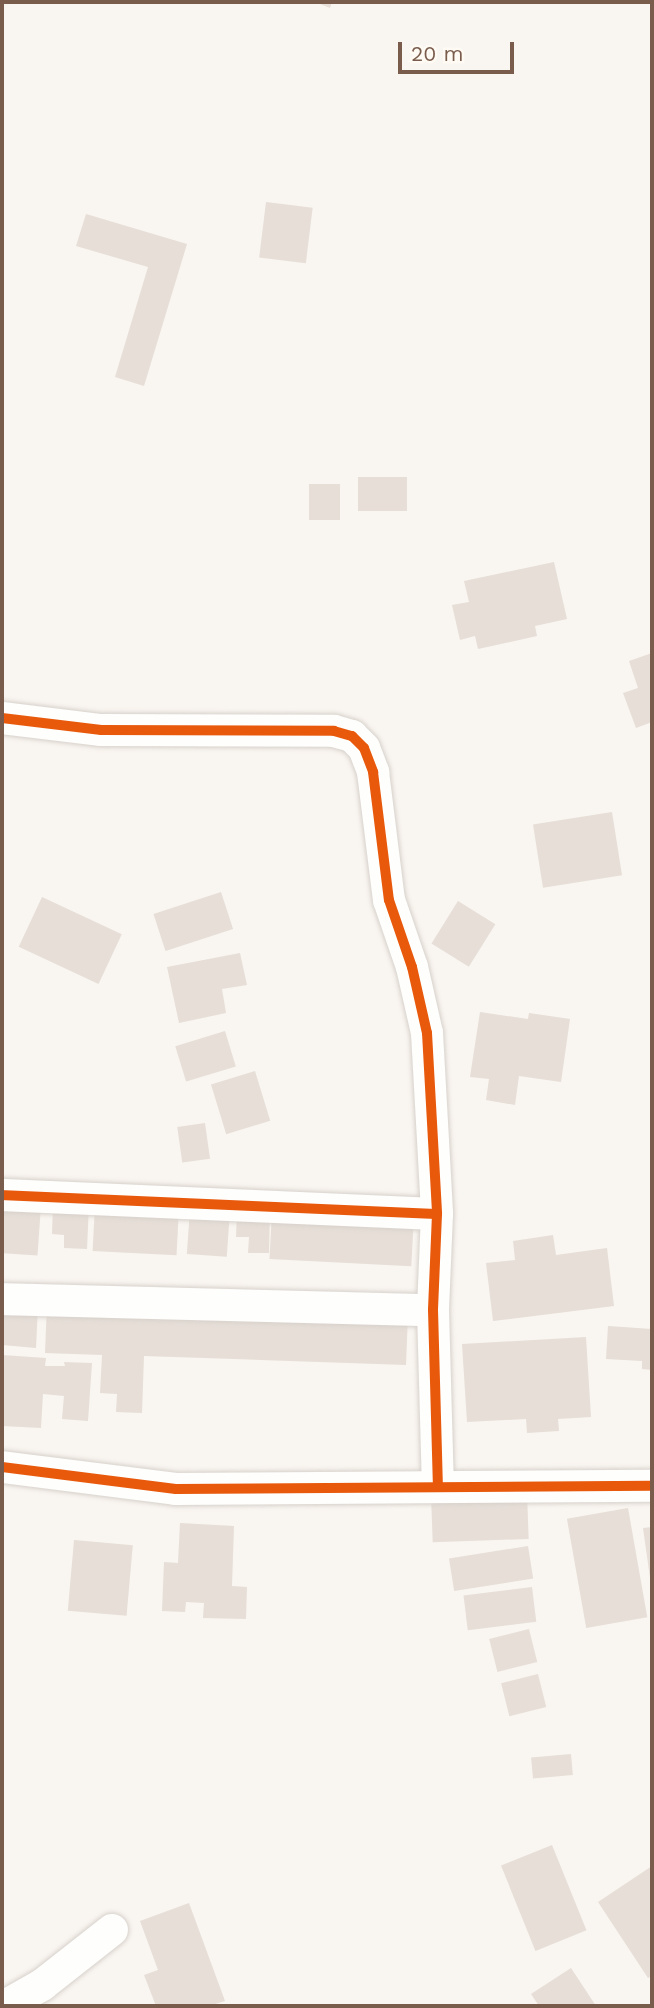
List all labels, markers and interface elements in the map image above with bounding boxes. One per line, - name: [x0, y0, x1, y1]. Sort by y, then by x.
- scale bar: [402, 28, 518, 72]
- text: 20 m: [411, 41, 463, 66]

